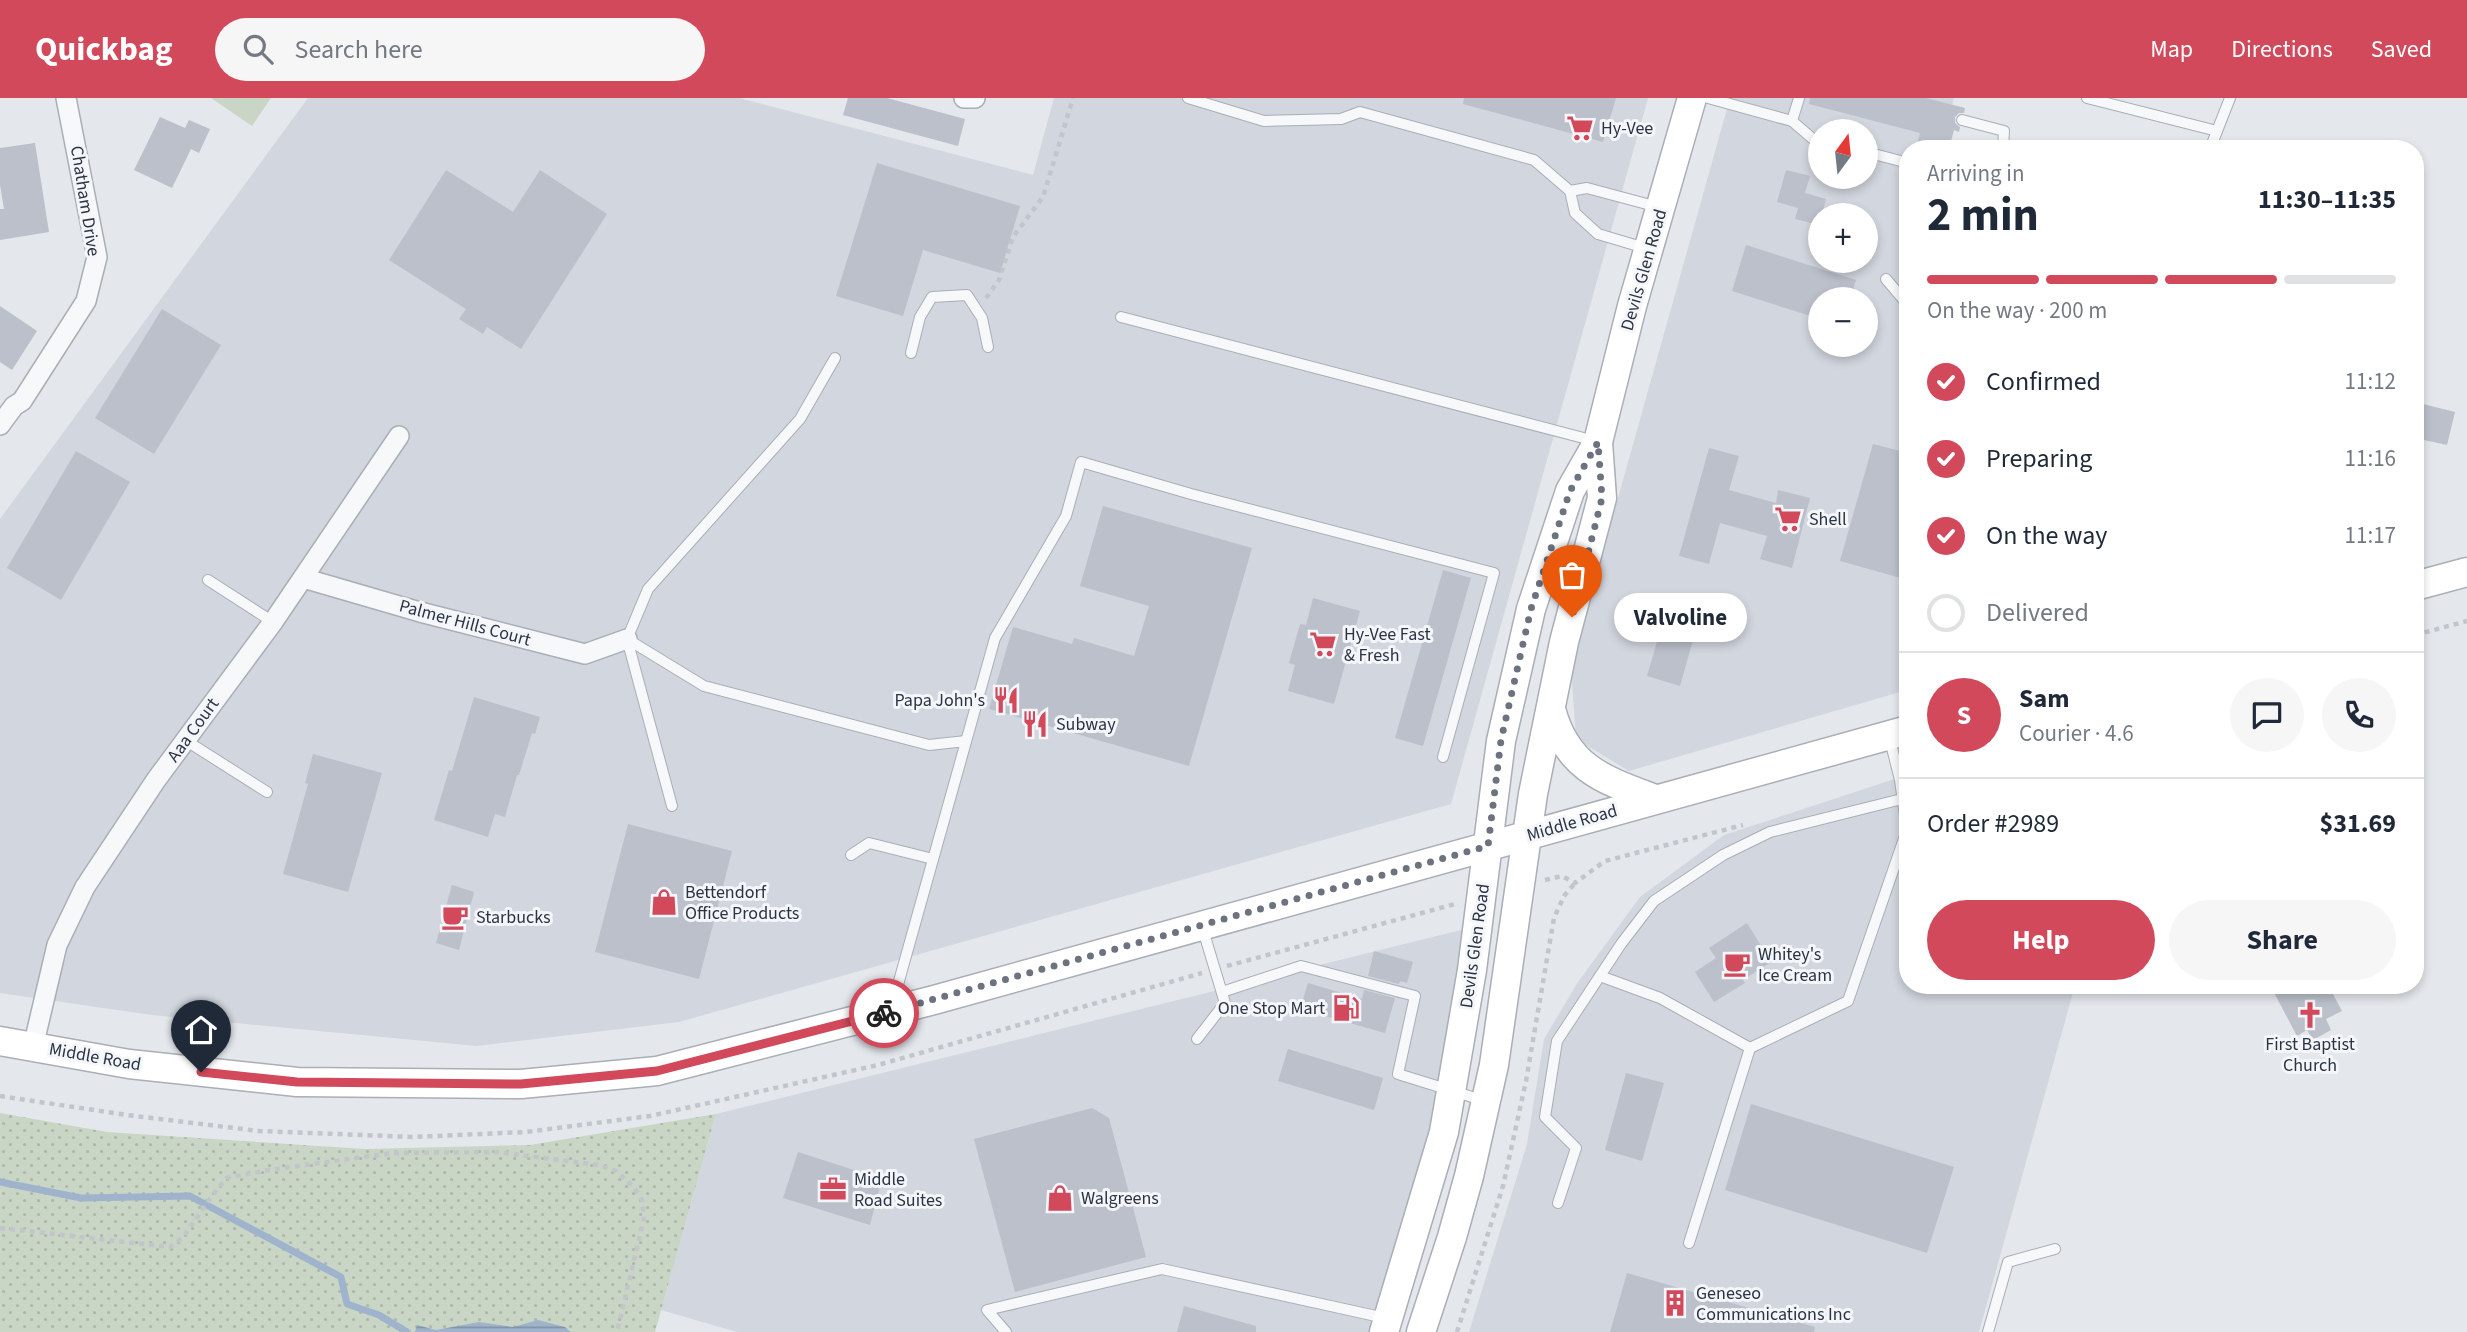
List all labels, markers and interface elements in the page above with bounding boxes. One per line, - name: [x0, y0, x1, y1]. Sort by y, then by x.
- search box: [215, 18, 705, 81]
- text: Quickbag: [35, 26, 173, 73]
- icon: search: [239, 30, 277, 68]
- text: Search here: [295, 31, 423, 68]
- text: Map: [2150, 32, 2193, 67]
- text: Directions: [2231, 32, 2333, 67]
- text: Saved: [2371, 32, 2432, 67]
- supermarket icon: Hy-Vee: [1565, 113, 1595, 143]
- place label: Hy-Vee: [1601, 116, 1653, 141]
- north arrow: [1808, 119, 1878, 189]
- map controls: [1808, 119, 1878, 357]
- street label: Chatham Drive: [64, 144, 106, 258]
- text: Arriving in: [1927, 157, 2025, 190]
- text: 11:30–11:35: [2258, 181, 2396, 218]
- text: 2 min: [1927, 183, 2039, 248]
- button: +: [1808, 203, 1878, 273]
- street label: Devils Glen Road: [1615, 206, 1673, 334]
- button: −: [1808, 287, 1878, 357]
- text: On the way · 200 m: [1927, 294, 2107, 327]
- icon: check: [1927, 363, 1965, 401]
- text: Confirmed: [1986, 363, 2101, 400]
- text: 11:12: [2345, 365, 2396, 398]
- icon: check: [1927, 440, 1965, 478]
- text: Preparing: [1986, 440, 2092, 477]
- text: 11:16: [2345, 442, 2396, 475]
- supermarket icon: Shell: [1773, 504, 1803, 534]
- place label: Shell: [1809, 507, 1847, 532]
- icon: check: [1927, 517, 1965, 555]
- text: On the way: [1986, 517, 2107, 554]
- text: 11:17: [2345, 519, 2396, 552]
- pin: [1542, 545, 1602, 617]
- icon: bag: [1553, 556, 1591, 594]
- callout: Valvoline: [1614, 592, 1747, 642]
- street label: Palmer Hills Court: [396, 593, 534, 653]
- text: Delivered: [1986, 594, 2089, 631]
- text: Valvoline: [1634, 601, 1727, 634]
- place label: Hy-Vee Fast & Fresh: [1344, 622, 1430, 668]
- supermarket icon: Hy-Vee Fast & Fresh: [1308, 629, 1338, 659]
- button: chat: [2230, 678, 2304, 752]
- button: phone: [2322, 678, 2396, 752]
- text: Sam: [2019, 680, 2069, 717]
- restaurant icon: Papa John's: [991, 685, 1021, 715]
- place label: Papa John's: [894, 688, 985, 713]
- street label: Aaa Court: [161, 693, 225, 767]
- text: S: [1957, 697, 1971, 734]
- restaurant icon: Subway: [1020, 709, 1050, 739]
- place label: Subway: [1056, 712, 1116, 737]
- text: Courier · 4.6: [2019, 717, 2134, 750]
- street label: Middle Road: [1524, 798, 1620, 848]
- text: Order #2989: [1927, 805, 2059, 842]
- text: $31.69: [2320, 805, 2396, 842]
- place label: Bettendorf Office Products: [685, 880, 799, 926]
- street label: Devils Glen Road: [1454, 882, 1496, 1010]
- shop icon: Bettendorf Office Products: [649, 887, 679, 917]
- button: Help: [1927, 900, 2155, 980]
- button: Share: [2169, 900, 2396, 980]
- cafe icon: Starbucks: [440, 902, 470, 932]
- place label: Starbucks: [476, 905, 551, 930]
- place label: Whitey's Ice Cream: [1758, 942, 1832, 988]
- cafe icon: Whitey's Ice Cream: [1722, 949, 1752, 979]
- courier: [849, 978, 919, 1048]
- fuel station icon: One Stop Mart: [1331, 993, 1361, 1023]
- icon: bike: [865, 994, 903, 1032]
- place label: One Stop Mart: [1218, 996, 1325, 1021]
- pin: [171, 1000, 231, 1072]
- church icon: First Baptist Church: [2295, 1000, 2325, 1030]
- icon: home: [182, 1011, 220, 1049]
- place label: First Baptist Church: [2265, 1032, 2355, 1078]
- street label: Middle Road: [47, 1037, 143, 1077]
- place label: Middle Road Suites: [854, 1167, 942, 1213]
- office icon: Middle Road Suites: [818, 1174, 848, 1204]
- shop icon: Walgreens: [1045, 1183, 1075, 1213]
- place label: Walgreens: [1081, 1186, 1159, 1211]
- place label: Geneseo Communications Inc: [1696, 1281, 1851, 1327]
- building icon: Geneseo Communications Inc: [1660, 1288, 1690, 1318]

